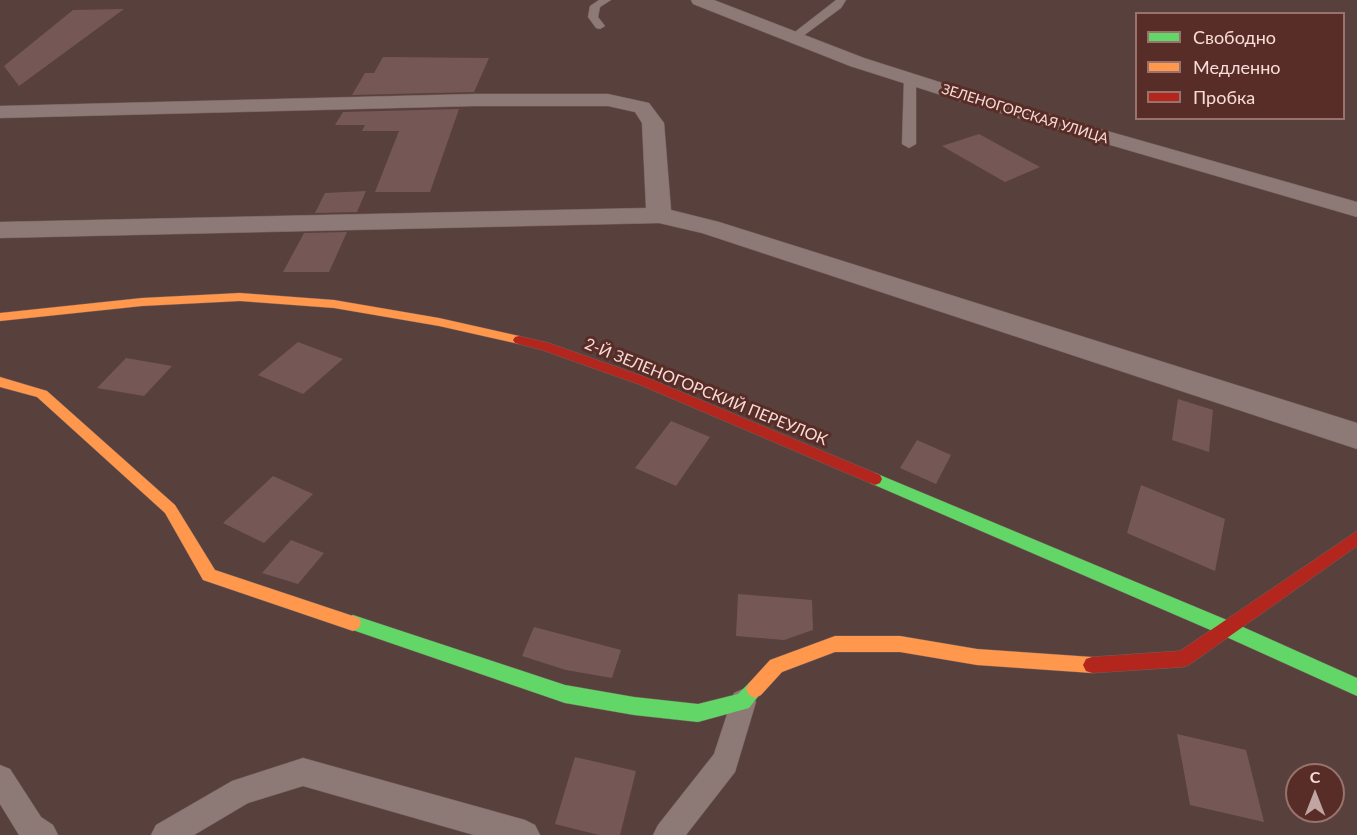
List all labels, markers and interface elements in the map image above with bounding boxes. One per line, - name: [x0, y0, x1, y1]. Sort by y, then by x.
- legend: [1135, 12, 1345, 120]
- text: Свободно: [1193, 26, 1276, 48]
- text: Медленно: [1193, 56, 1281, 78]
- street label: ЗЕЛЕНОГОРСКАЯ УЛИЦА: [940, 81, 1110, 147]
- text: Пробка: [1193, 86, 1255, 108]
- street label: 2-Й ЗЕЛЕНОГОРСКИЙ ПЕРЕУЛОК: [582, 334, 830, 450]
- north arrow: [1285, 763, 1345, 823]
- text: С: [1310, 767, 1320, 786]

